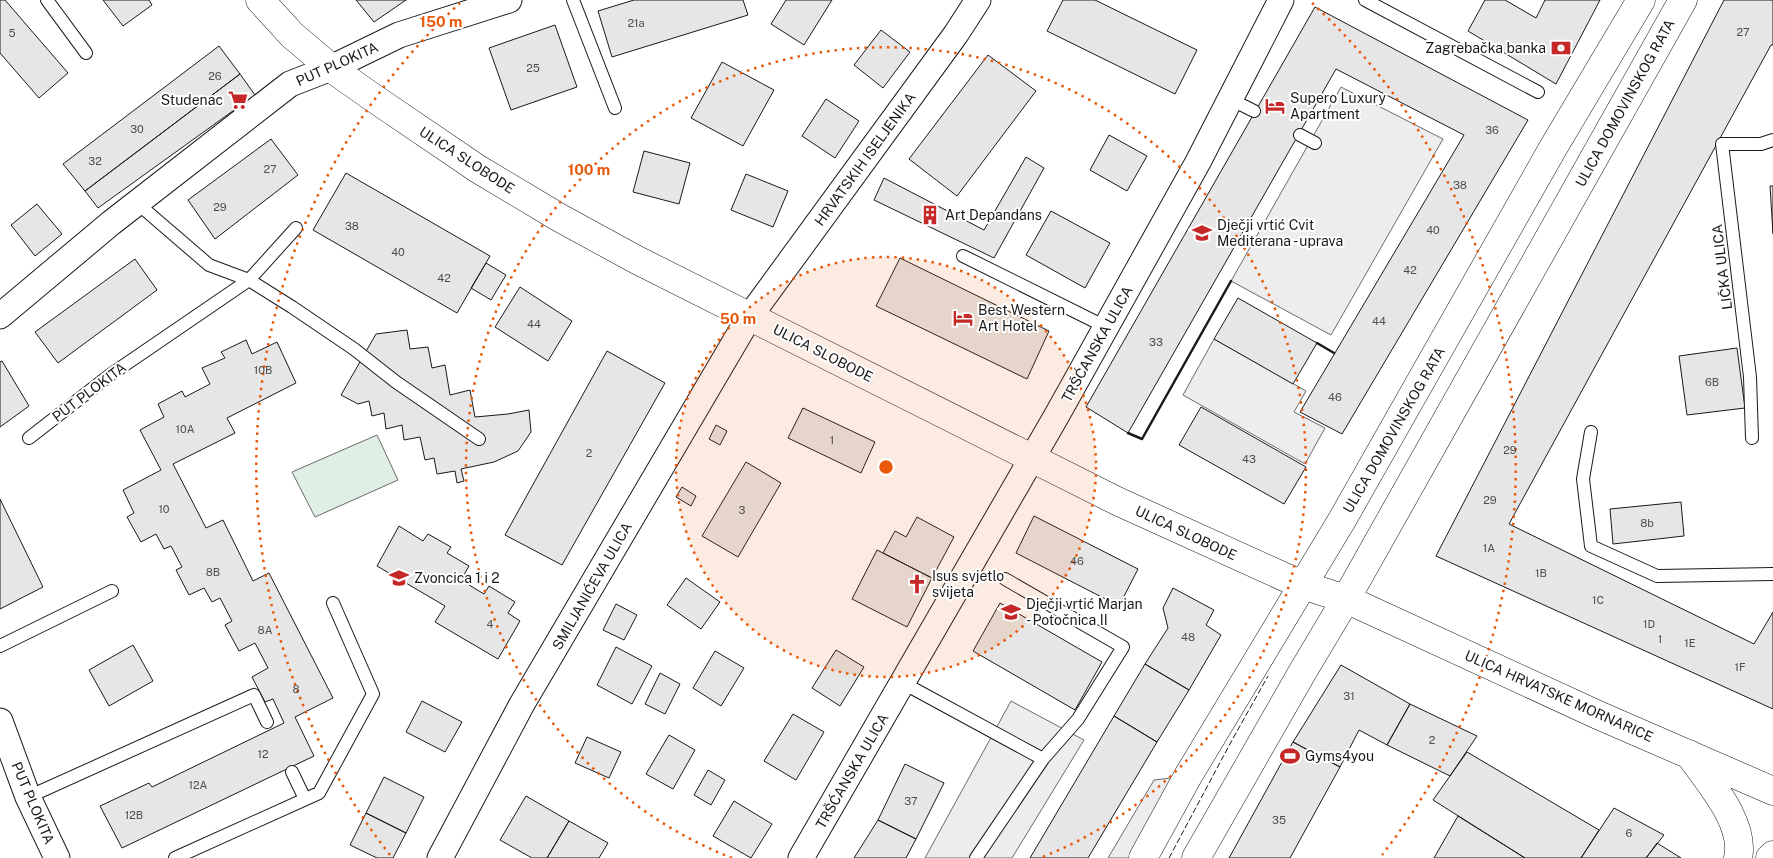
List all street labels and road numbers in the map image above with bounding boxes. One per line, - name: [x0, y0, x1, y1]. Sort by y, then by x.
- street label: ULICA DOMOVINSKOG RATA: [1572, 16, 1678, 190]
- street label: PUT PLOKITA: [294, 39, 380, 89]
- street label: HRVATSKIH ISELJENIKA: [811, 89, 919, 229]
- street label: ULICA SLOBODE: [416, 123, 518, 197]
- street label: LIČKA ULICA: [1708, 223, 1735, 311]
- street label: TRŠĆANSKA ULICA: [1057, 282, 1136, 405]
- street label: ULICA SLOBODE: [770, 321, 876, 385]
- street label: ULICA DOMOVINSKOG RATA: [1340, 344, 1448, 516]
- street label: PUT PLOKITA: [49, 359, 129, 425]
- street label: ULICA SLOBODE: [1133, 502, 1239, 564]
- street label: SMILJANIĆEVA ULICA: [547, 518, 635, 653]
- street label: ULICA HRVATSKE MORNARICE: [1462, 647, 1656, 745]
- street label: TRŠĆANSKA ULICA: [811, 710, 892, 831]
- street label: PUT PLOKITA: [8, 759, 58, 847]

